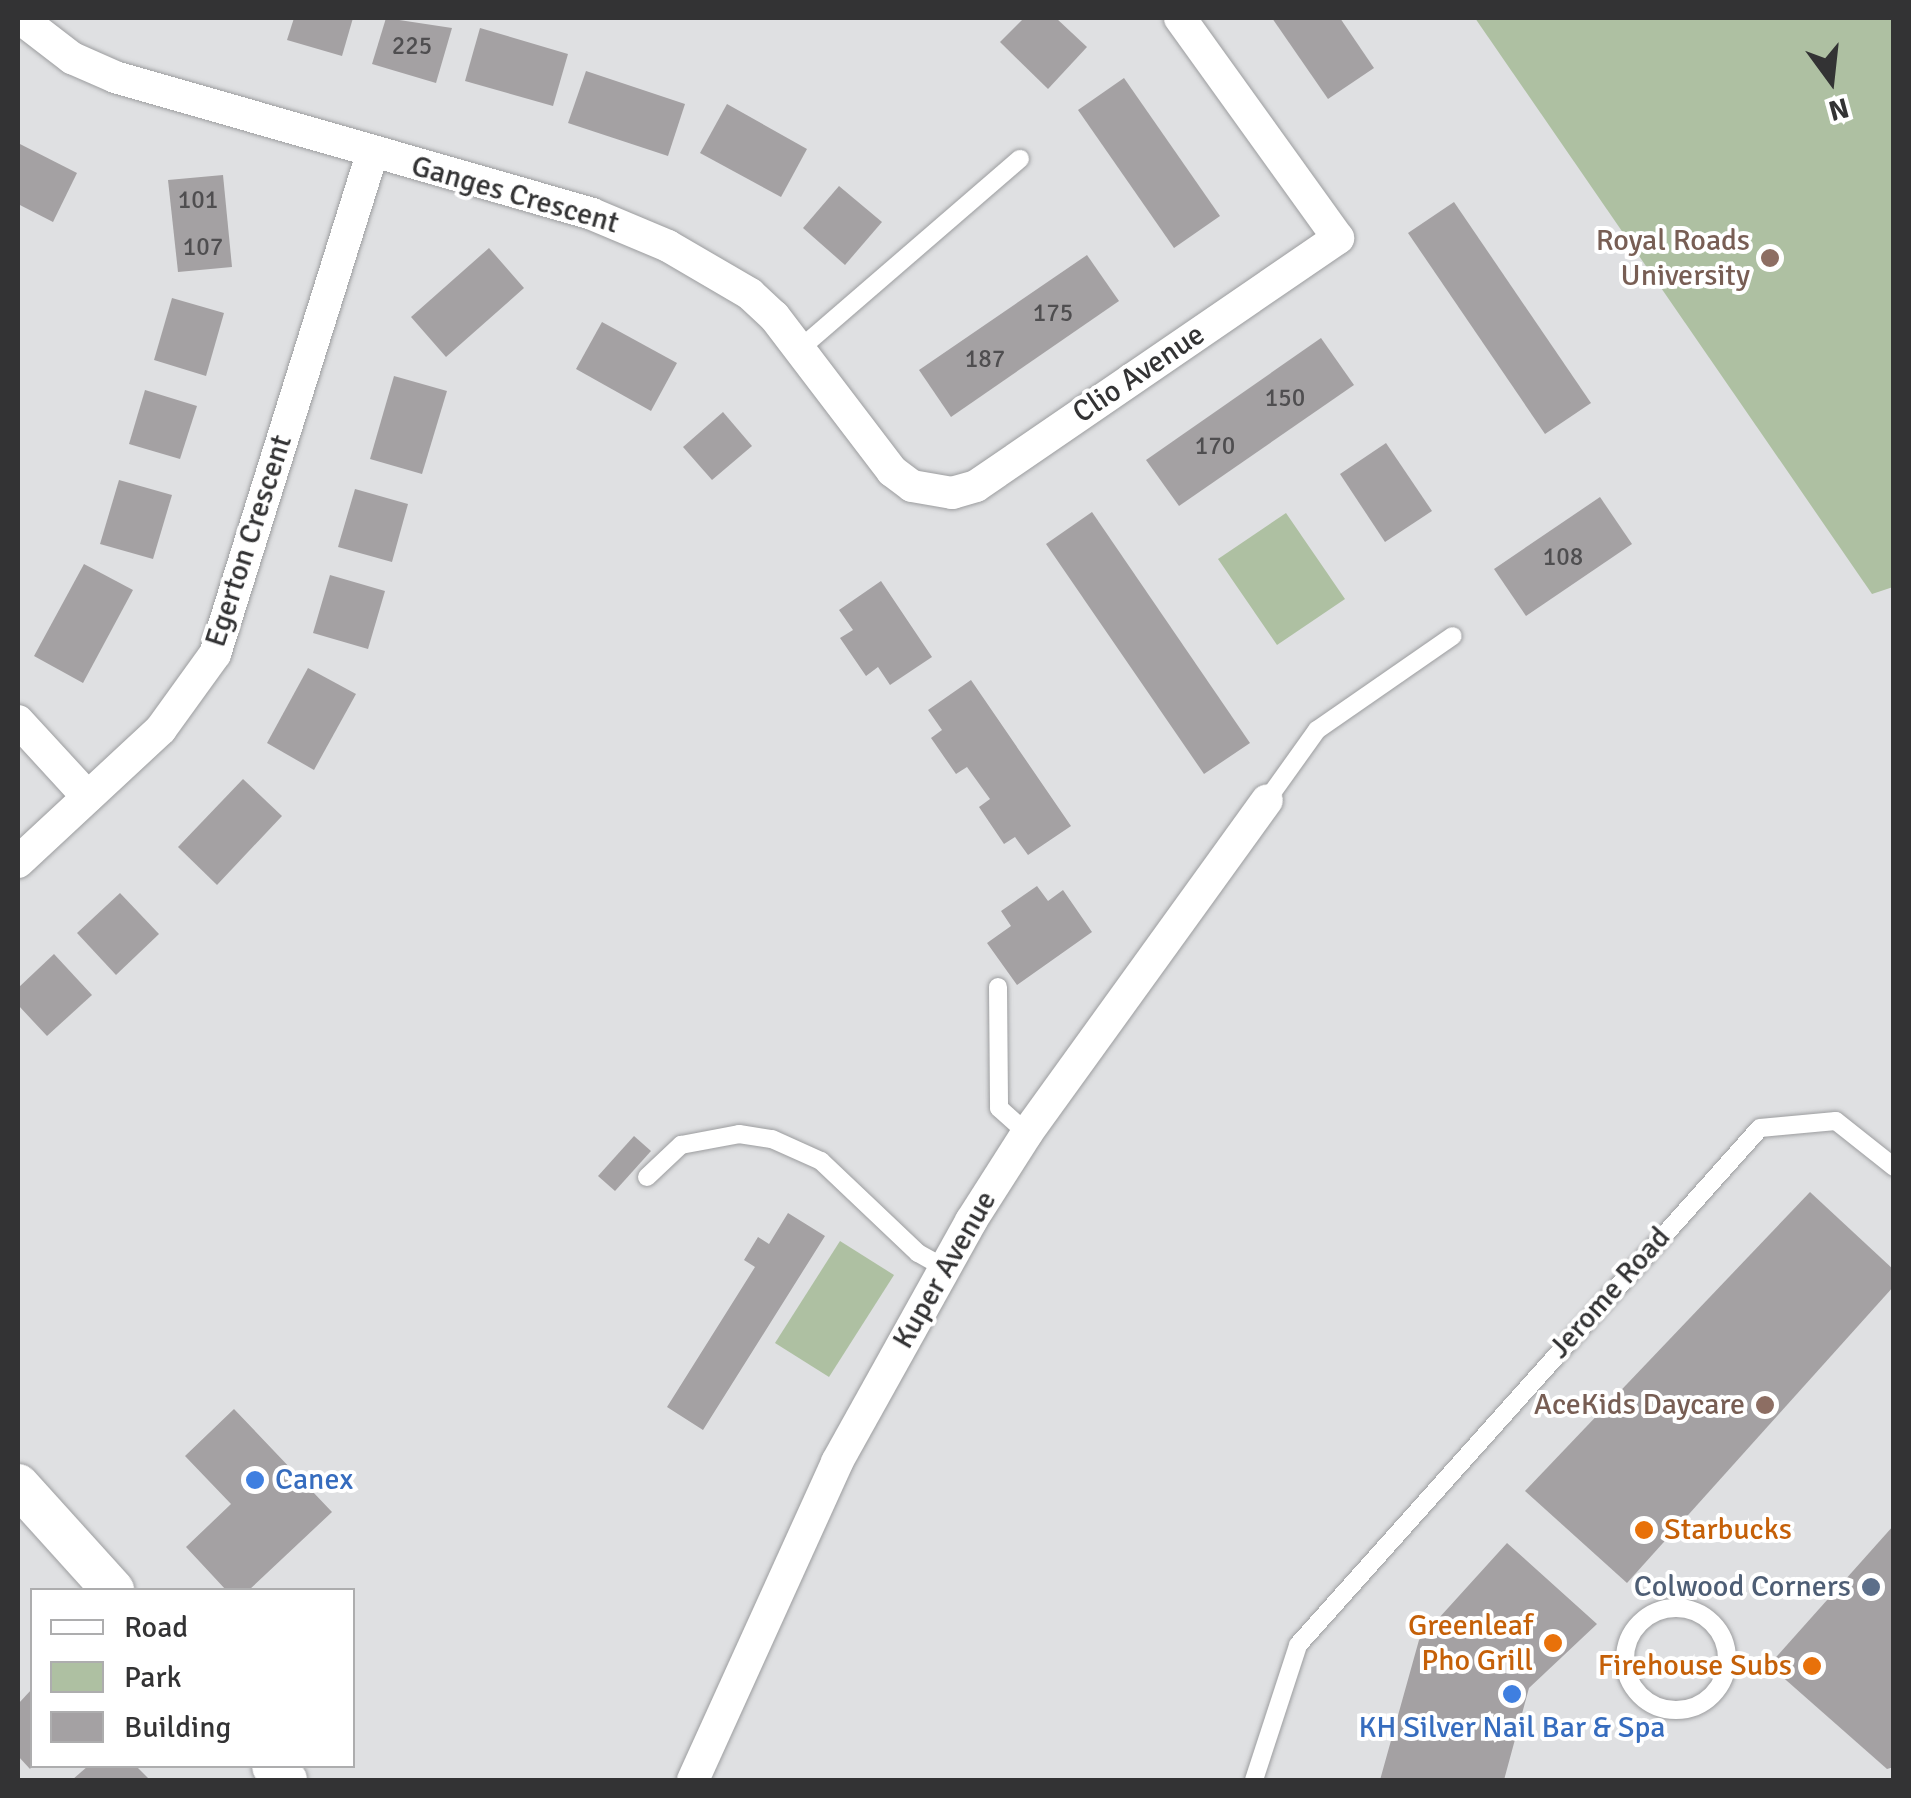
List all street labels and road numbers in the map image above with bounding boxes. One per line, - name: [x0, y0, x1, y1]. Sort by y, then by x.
- street label: Ganges Crescent: [407, 148, 623, 242]
- street label: Clio Avenue: [1066, 317, 1212, 431]
- street label: Egerton Crescent: [198, 431, 300, 651]
- street label: Kuper Avenue: [885, 1185, 1005, 1355]
- street label: Jerome Road: [1542, 1220, 1678, 1366]

